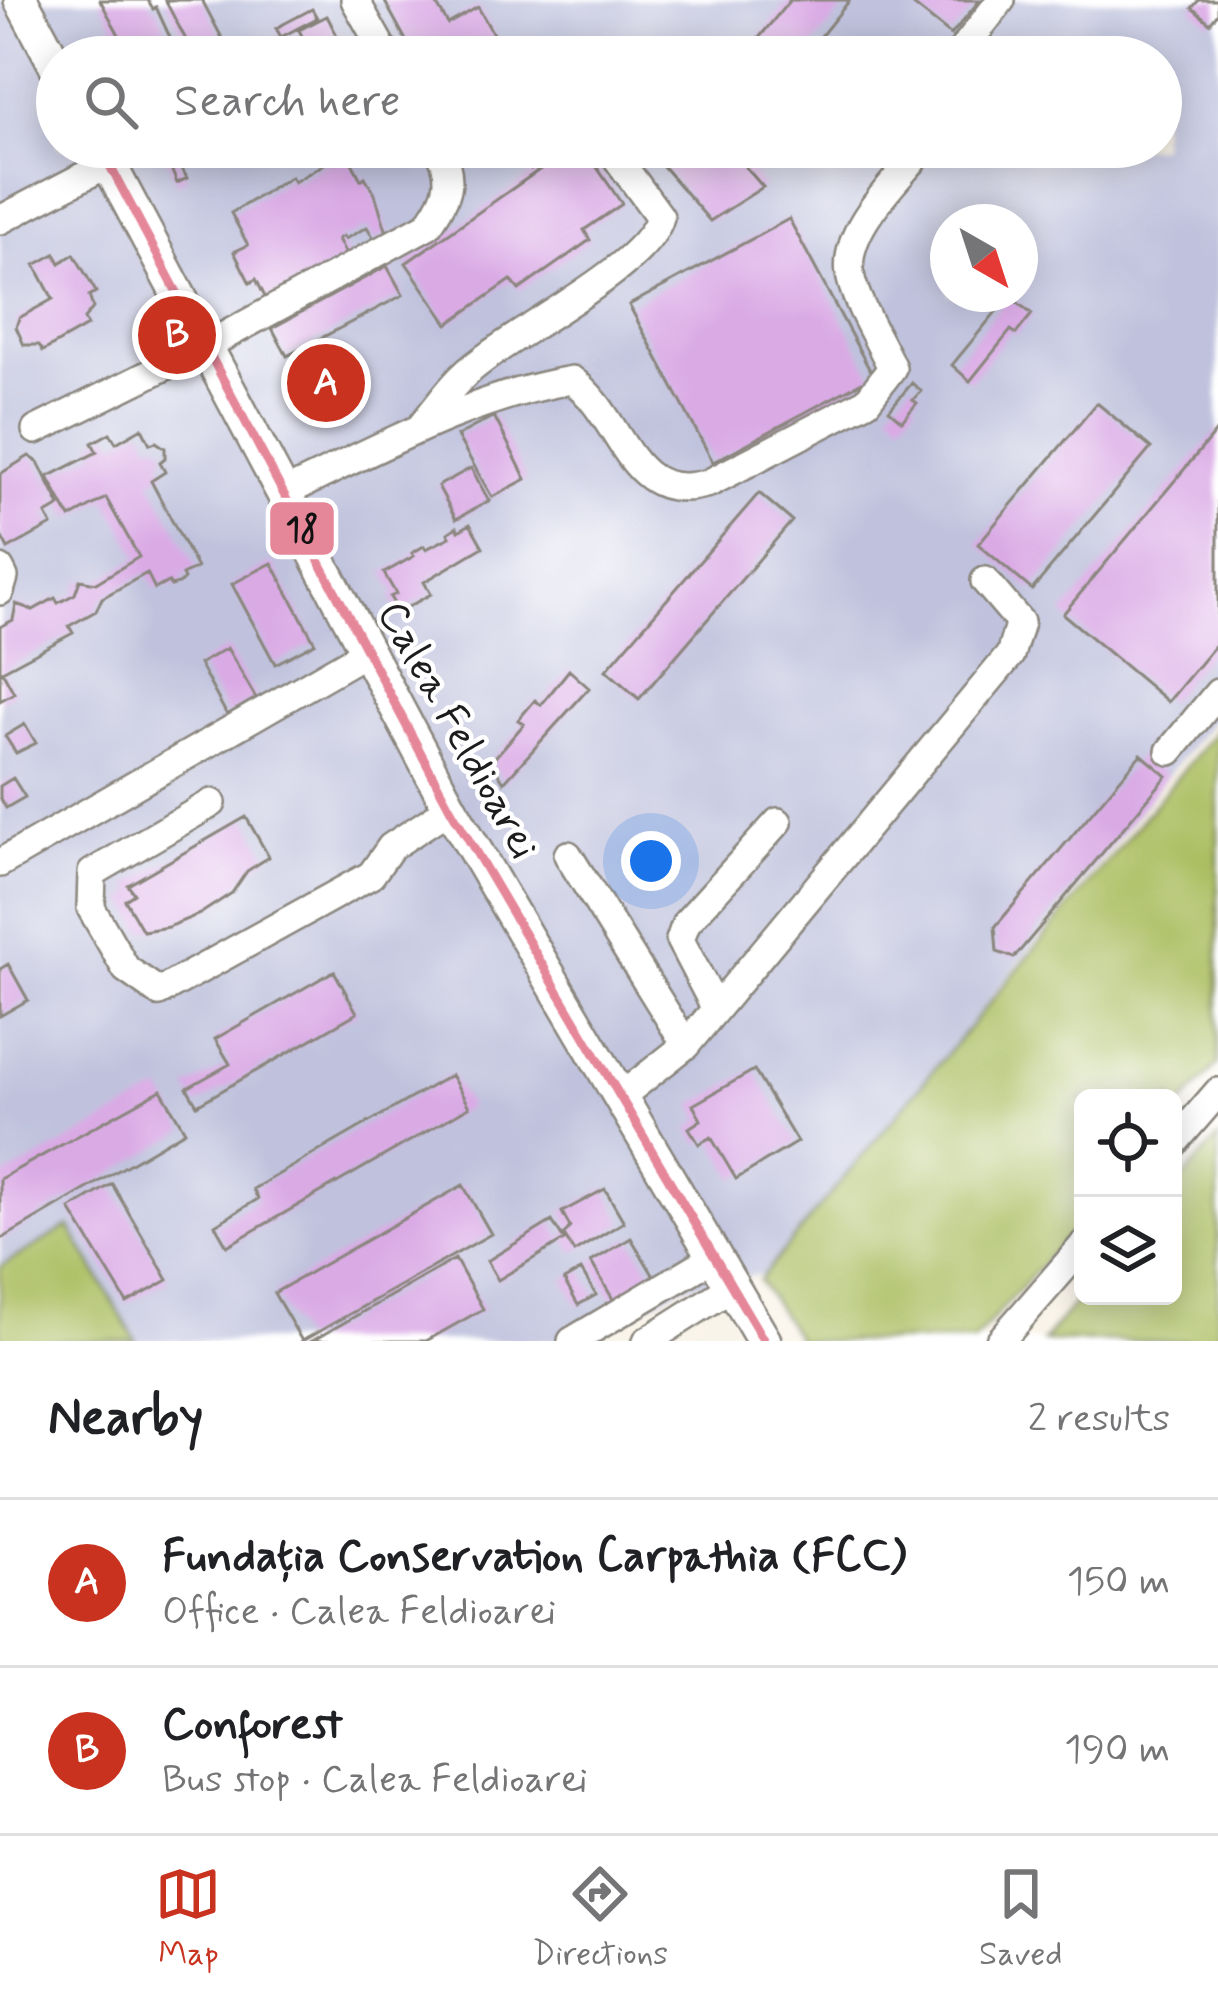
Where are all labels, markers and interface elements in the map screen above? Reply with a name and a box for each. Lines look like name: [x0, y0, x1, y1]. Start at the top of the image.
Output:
search box: [36, 36, 1182, 168]
icon: search: [78, 69, 144, 135]
text: Search here: [174, 73, 401, 132]
north arrow: [930, 204, 1038, 312]
pin: B: [138, 290, 216, 380]
pin: A: [287, 338, 365, 428]
line badge: 18: [268, 500, 336, 557]
text: 18: [286, 509, 318, 553]
street label: Calea Feldioarei: [363, 592, 551, 870]
your location: [621, 831, 681, 891]
map controls: [1074, 1089, 1182, 1305]
button: locate: [1074, 1089, 1182, 1197]
button: layers: [1074, 1197, 1182, 1305]
text: Nearby: [48, 1386, 203, 1452]
text: 2 results: [1028, 1394, 1170, 1445]
text: Fundația Conservation Carpathia (FCC): [162, 1528, 906, 1587]
text: A: [74, 1557, 100, 1608]
text: 150 m: [1067, 1557, 1170, 1608]
text: Office · Calea Feldioarei: [162, 1587, 556, 1638]
text: Conforest: [162, 1696, 343, 1755]
text: B: [75, 1725, 99, 1776]
text: 190 m: [1064, 1725, 1170, 1776]
text: Bus stop · Calea Feldioarei: [162, 1755, 588, 1806]
tab: Map: [155, 1861, 221, 1977]
tab: Directions: [532, 1861, 668, 1977]
tab: Saved: [979, 1861, 1063, 1977]

